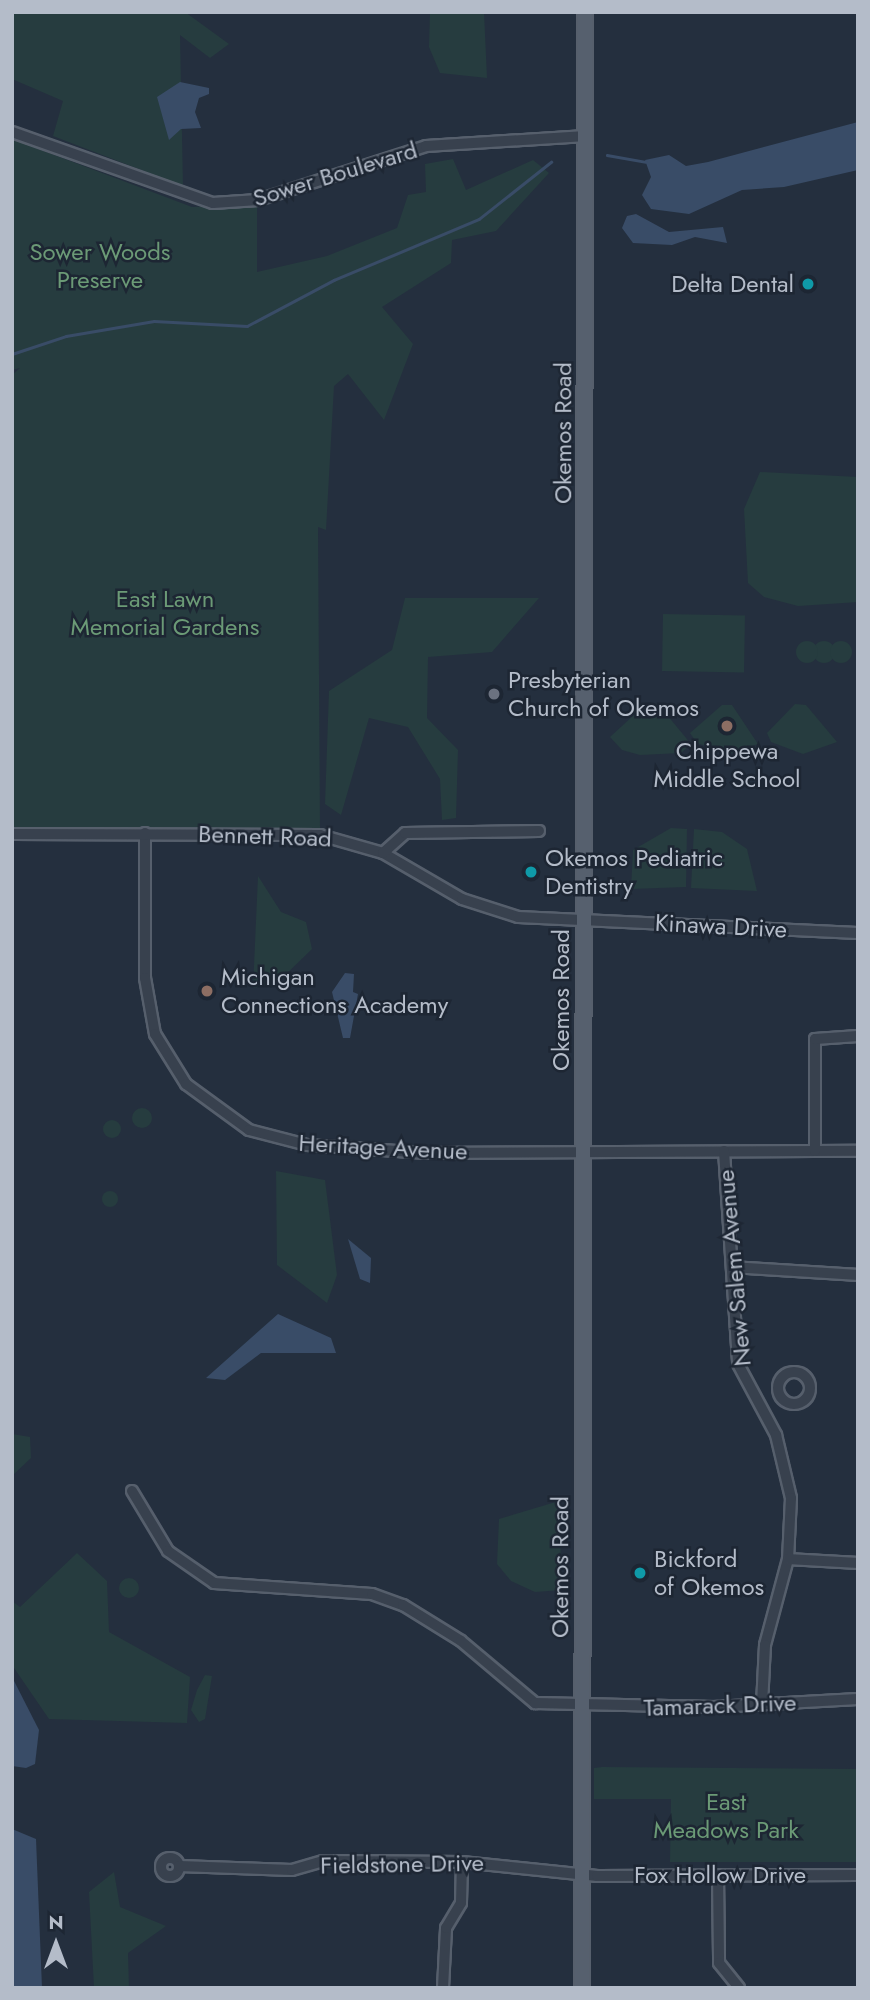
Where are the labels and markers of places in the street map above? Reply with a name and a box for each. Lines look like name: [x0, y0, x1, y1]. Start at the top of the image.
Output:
place label: Delta Dental: [671, 270, 794, 298]
marker: Delta Dental: [800, 276, 816, 292]
place label: Presbyterian Church of Okemos: [508, 666, 699, 722]
marker: Presbyterian Church of Okemos: [486, 686, 502, 702]
marker: Chippewa Middle School: [719, 718, 735, 734]
place label: Chippewa Middle School: [653, 737, 801, 793]
place label: Okemos Pediatric Dentistry: [545, 844, 723, 900]
marker: Okemos Pediatric Dentistry: [523, 864, 539, 880]
place label: Michigan Connections Academy: [221, 963, 448, 1019]
marker: Michigan Connections Academy: [199, 983, 215, 999]
place label: Bickford of Okemos: [654, 1545, 764, 1601]
marker: Bickford of Okemos: [632, 1565, 648, 1581]

